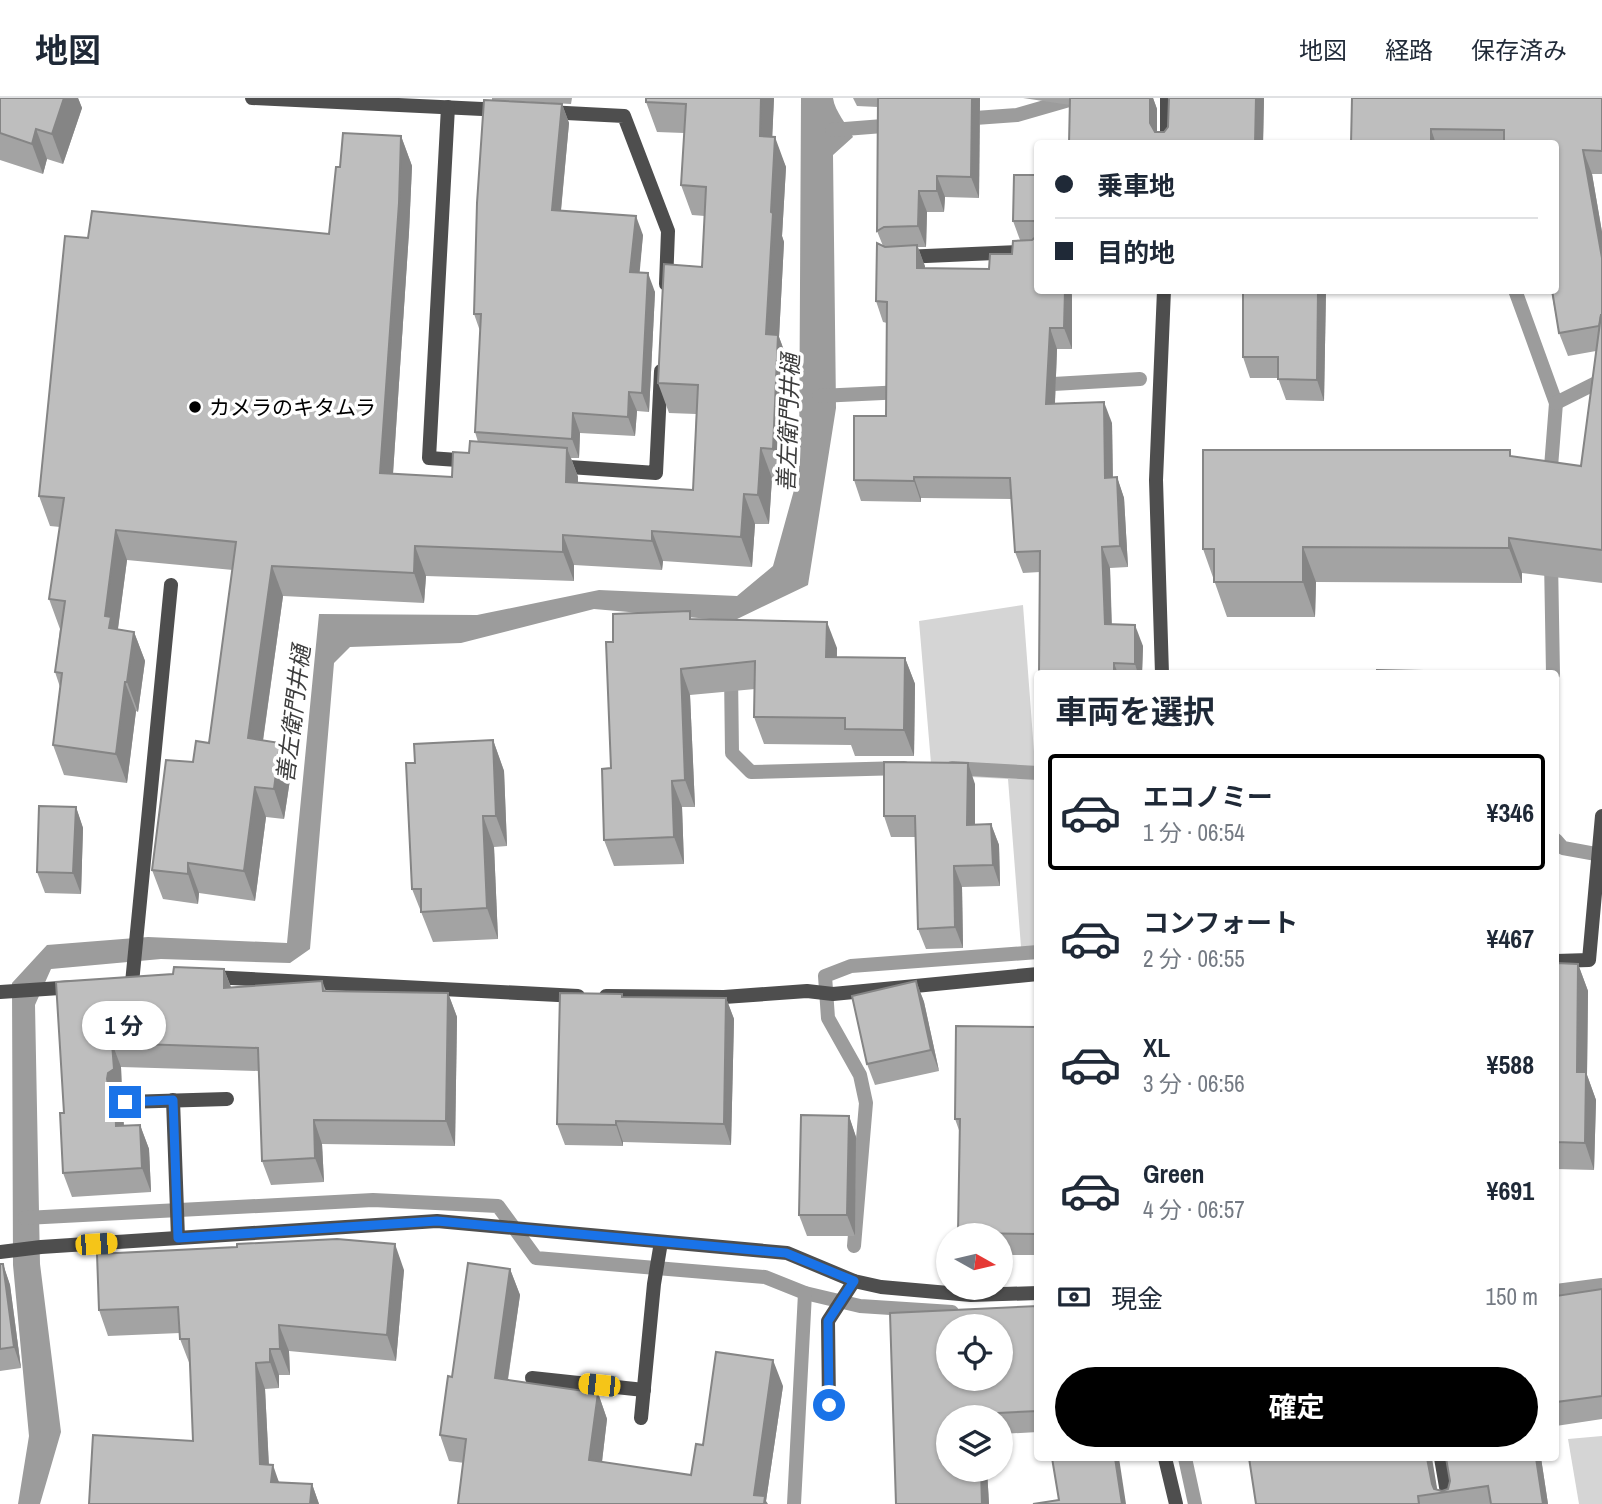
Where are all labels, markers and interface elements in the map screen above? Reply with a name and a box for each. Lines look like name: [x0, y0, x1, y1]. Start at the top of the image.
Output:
text: 地図: [35, 28, 101, 72]
text: 地図: [1299, 34, 1347, 66]
text: 経路: [1385, 34, 1433, 66]
text: 保存済み: [1471, 34, 1567, 66]
text: 乗車地: [1097, 168, 1175, 203]
text: 目的地: [1097, 235, 1175, 270]
water label: 善左衛門井樋: [770, 351, 806, 492]
place label: カメラのキタムラ: [209, 393, 376, 422]
marker: カメラのキタムラ: [187, 399, 203, 415]
water label: 善左衛門井樋: [269, 641, 317, 784]
text: 車両を選択: [1055, 690, 1215, 733]
text: エコノミー: [1143, 779, 1273, 814]
icon: car: [1059, 781, 1122, 844]
text: ¥346: [1487, 795, 1534, 830]
text: 1 分 · 06:54: [1143, 817, 1245, 848]
text: コンフォート: [1143, 905, 1298, 940]
icon: car: [1059, 907, 1122, 970]
text: ¥467: [1487, 921, 1534, 956]
text: 2 分 · 06:55: [1143, 943, 1245, 974]
callout: 1 分: [83, 1000, 167, 1049]
text: 1 分: [105, 1010, 143, 1041]
text: XL: [1143, 1030, 1170, 1065]
icon: car: [1059, 1033, 1122, 1096]
text: ¥588: [1487, 1047, 1534, 1082]
text: 3 分 · 06:56: [1143, 1068, 1245, 1099]
route end: [109, 1086, 141, 1118]
text: Green: [1143, 1156, 1205, 1191]
icon: car: [1059, 1159, 1122, 1222]
text: ¥691: [1487, 1173, 1534, 1208]
text: 4 分 · 06:57: [1143, 1194, 1245, 1225]
north arrow: [936, 1223, 1013, 1300]
map controls: [936, 1223, 1013, 1482]
car: [75, 1232, 118, 1256]
icon: cash: [1055, 1278, 1093, 1316]
text: 現金: [1111, 1281, 1163, 1316]
text: 150 m: [1486, 1281, 1538, 1312]
button: locate: [936, 1314, 1013, 1391]
button: 確定: [1055, 1367, 1538, 1447]
car: [578, 1372, 621, 1398]
route start: [813, 1389, 845, 1421]
button: layers: [936, 1405, 1013, 1482]

